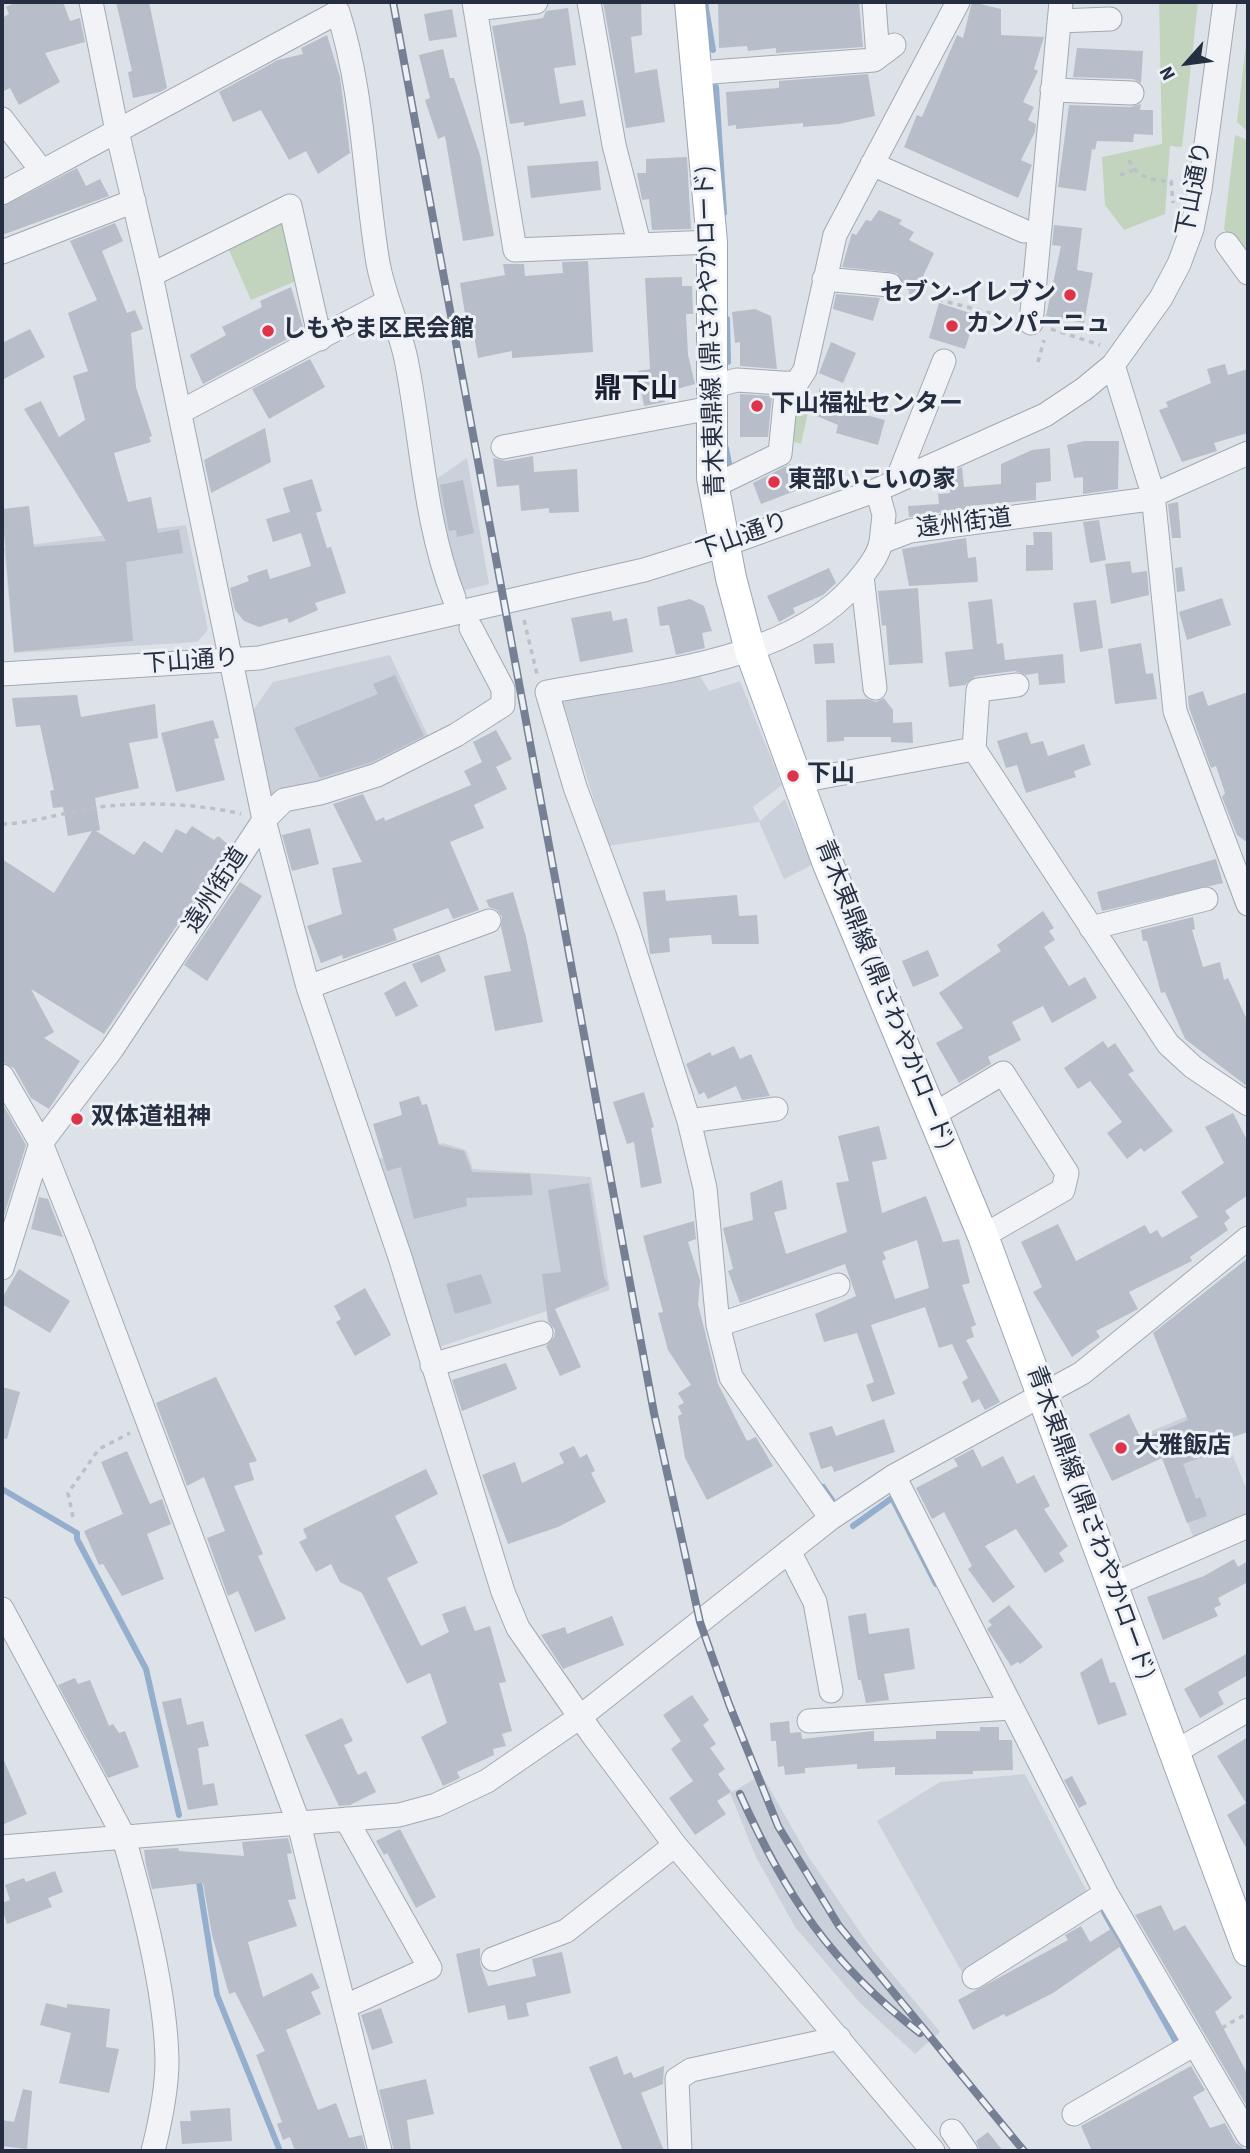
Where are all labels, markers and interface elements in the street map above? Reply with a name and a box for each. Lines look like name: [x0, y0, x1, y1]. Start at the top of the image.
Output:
north arrow: [1152, 28, 1222, 98]
text: N: [1153, 61, 1183, 85]
street label: 下山通り: [1173, 139, 1219, 239]
street label: 青木東鼎線 (鼎さわやかロード): [692, 165, 732, 497]
place label: セブン-イレブン: [880, 281, 1056, 309]
marker: セブン-イレブン: [1062, 287, 1078, 303]
place label: カンパーニュ: [966, 312, 1110, 340]
place label: しもやま区民会館: [282, 317, 474, 345]
marker: カンパーニュ: [944, 318, 960, 334]
marker: しもやま区民会館: [260, 323, 276, 339]
district label: 鼎下山: [594, 374, 678, 408]
place label: 下山福祉センター: [771, 392, 963, 420]
marker: 下山福祉センター: [749, 398, 765, 414]
place label: 東部いこいの家: [788, 468, 956, 496]
marker: 東部いこいの家: [766, 474, 782, 490]
street label: 遠州街道: [915, 505, 1013, 545]
street label: 下山通り: [693, 508, 793, 568]
street label: 下山通り: [142, 645, 240, 681]
place label: 下山: [807, 762, 855, 790]
marker: 下山: [785, 768, 801, 784]
street label: 青木東鼎線 (鼎さわやかロード): [808, 836, 958, 1154]
street label: 遠州街道: [179, 843, 255, 939]
place label: 双体道祖神: [91, 1105, 211, 1133]
marker: 双体道祖神: [69, 1111, 85, 1127]
street label: 青木東鼎線 (鼎さわやかロード): [1019, 1362, 1159, 1684]
place label: 大雅飯店: [1135, 1434, 1231, 1462]
marker: 大雅飯店: [1113, 1440, 1129, 1456]

